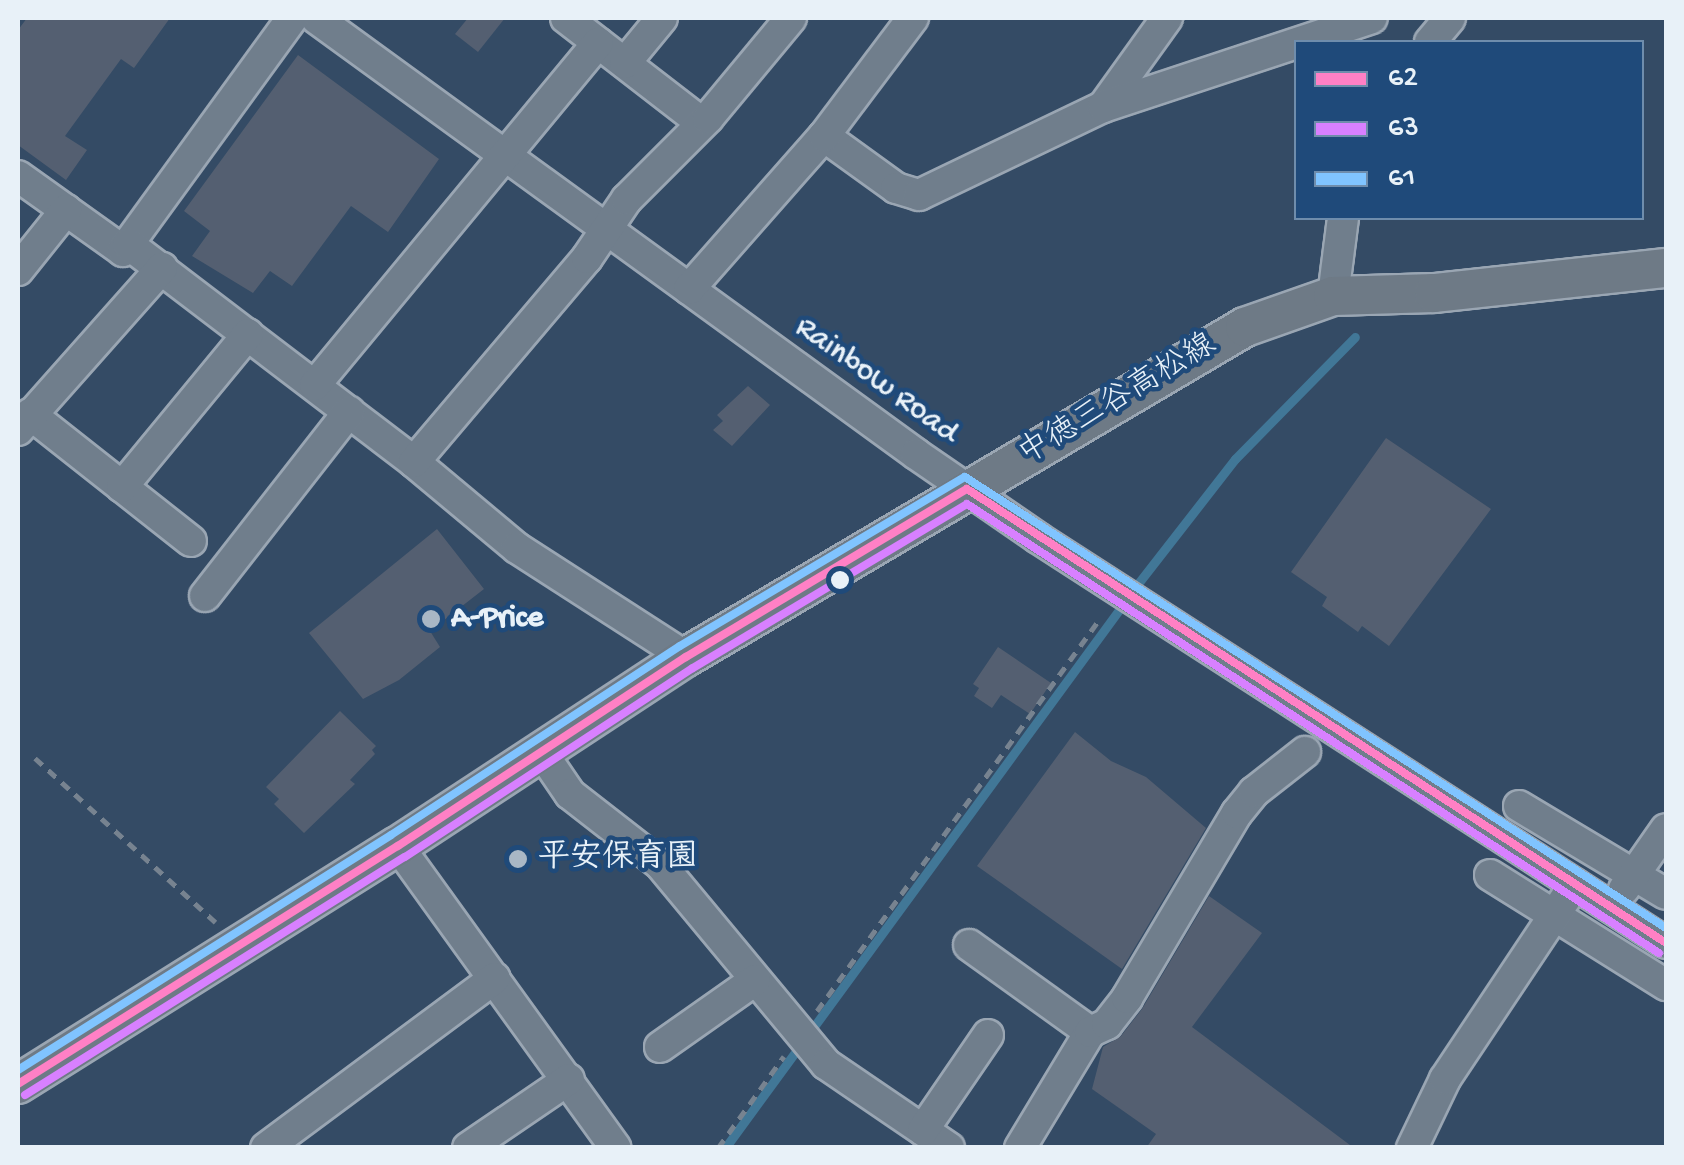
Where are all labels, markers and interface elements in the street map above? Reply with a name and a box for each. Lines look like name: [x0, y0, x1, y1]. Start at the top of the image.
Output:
legend: [1294, 40, 1644, 220]
text: 62: [1388, 62, 1418, 97]
text: 63: [1388, 112, 1419, 147]
text: 61: [1388, 162, 1415, 197]
street label: Rainbow Road: [787, 309, 965, 453]
street label: 中徳三谷高松線: [1012, 327, 1224, 475]
unlabelled marker: [830, 570, 850, 590]
place label: A-Price: [451, 600, 543, 638]
marker: A-Price: [420, 608, 442, 630]
place label: 平安保育園: [538, 840, 698, 878]
marker: 平安保育園: [507, 848, 529, 870]

